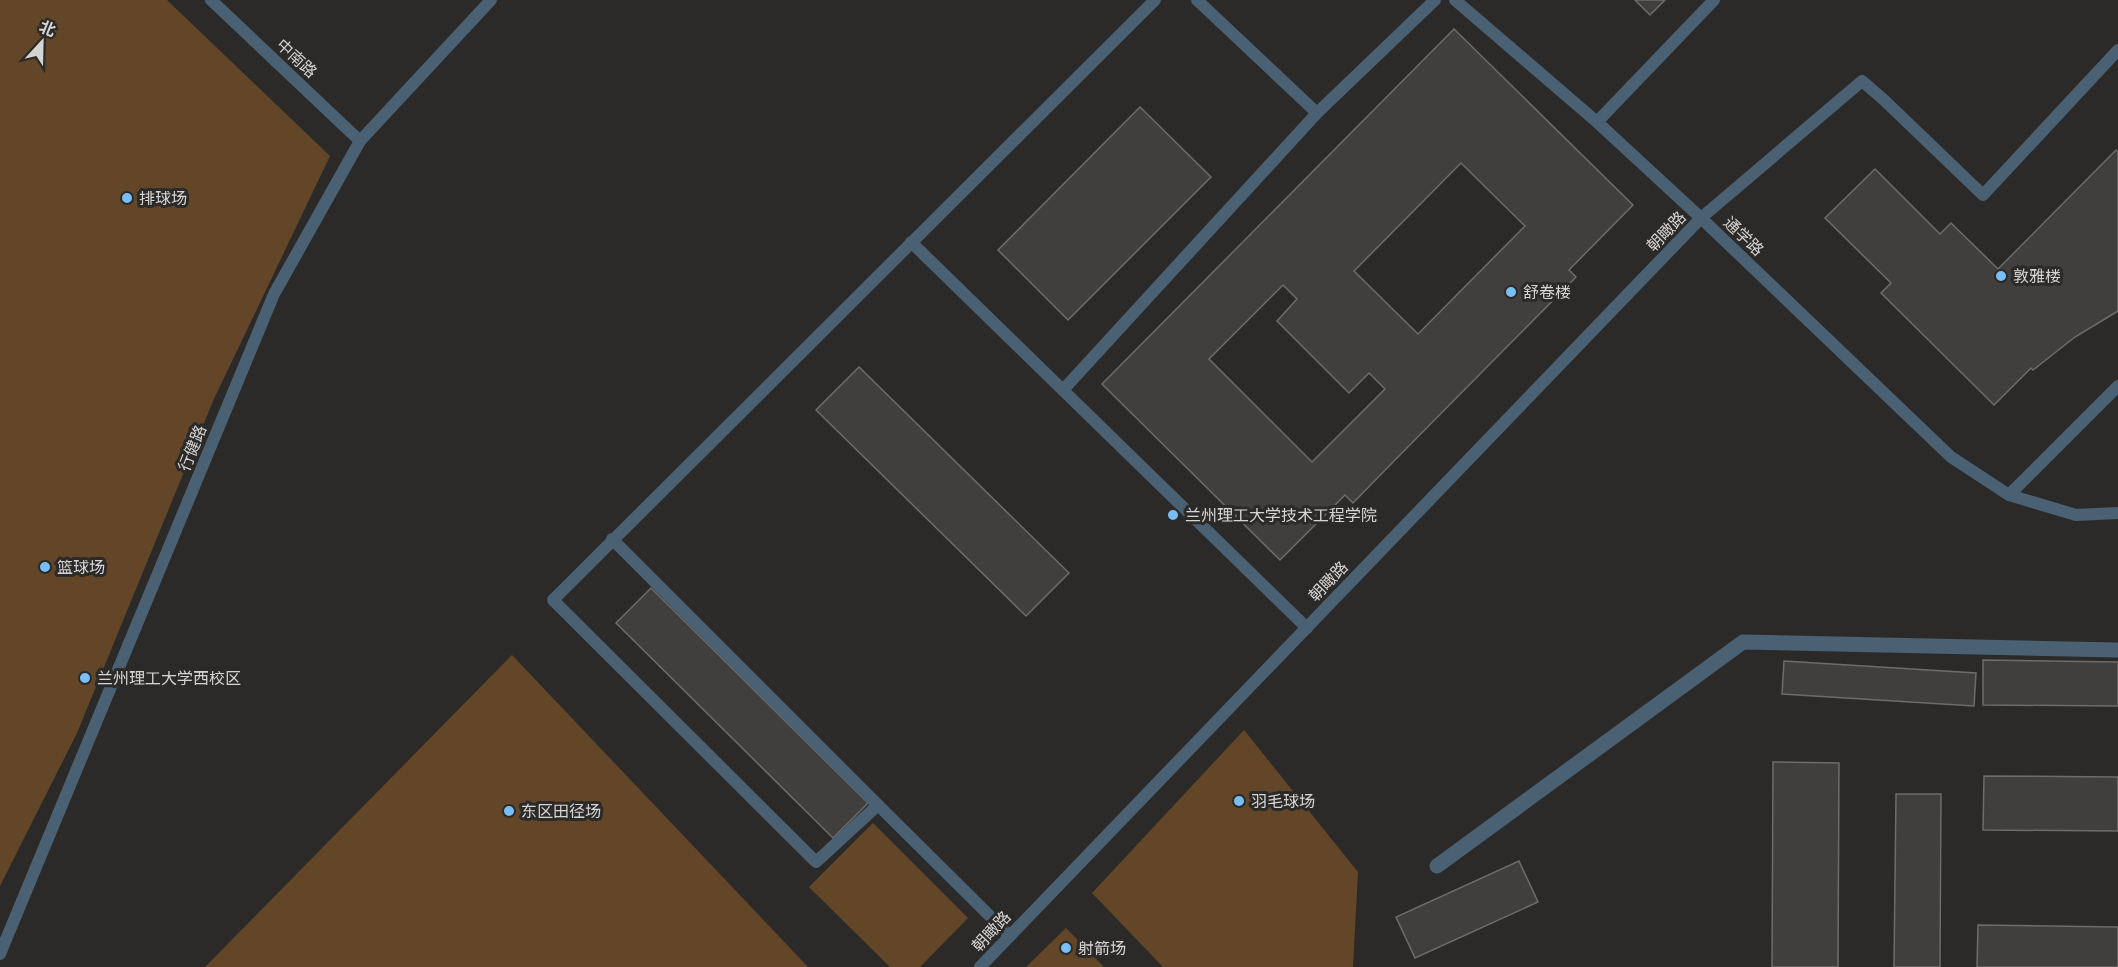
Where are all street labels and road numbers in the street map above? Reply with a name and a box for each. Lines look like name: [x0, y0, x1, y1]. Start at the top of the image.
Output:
street label: 中南路: [273, 35, 321, 82]
street label: 朝瞰路: [1643, 207, 1690, 255]
street label: 通学路: [1720, 213, 1768, 260]
street label: 行健路: [175, 422, 210, 474]
street label: 朝瞰路: [1305, 557, 1352, 605]
street label: 朝瞰路: [968, 907, 1015, 955]

